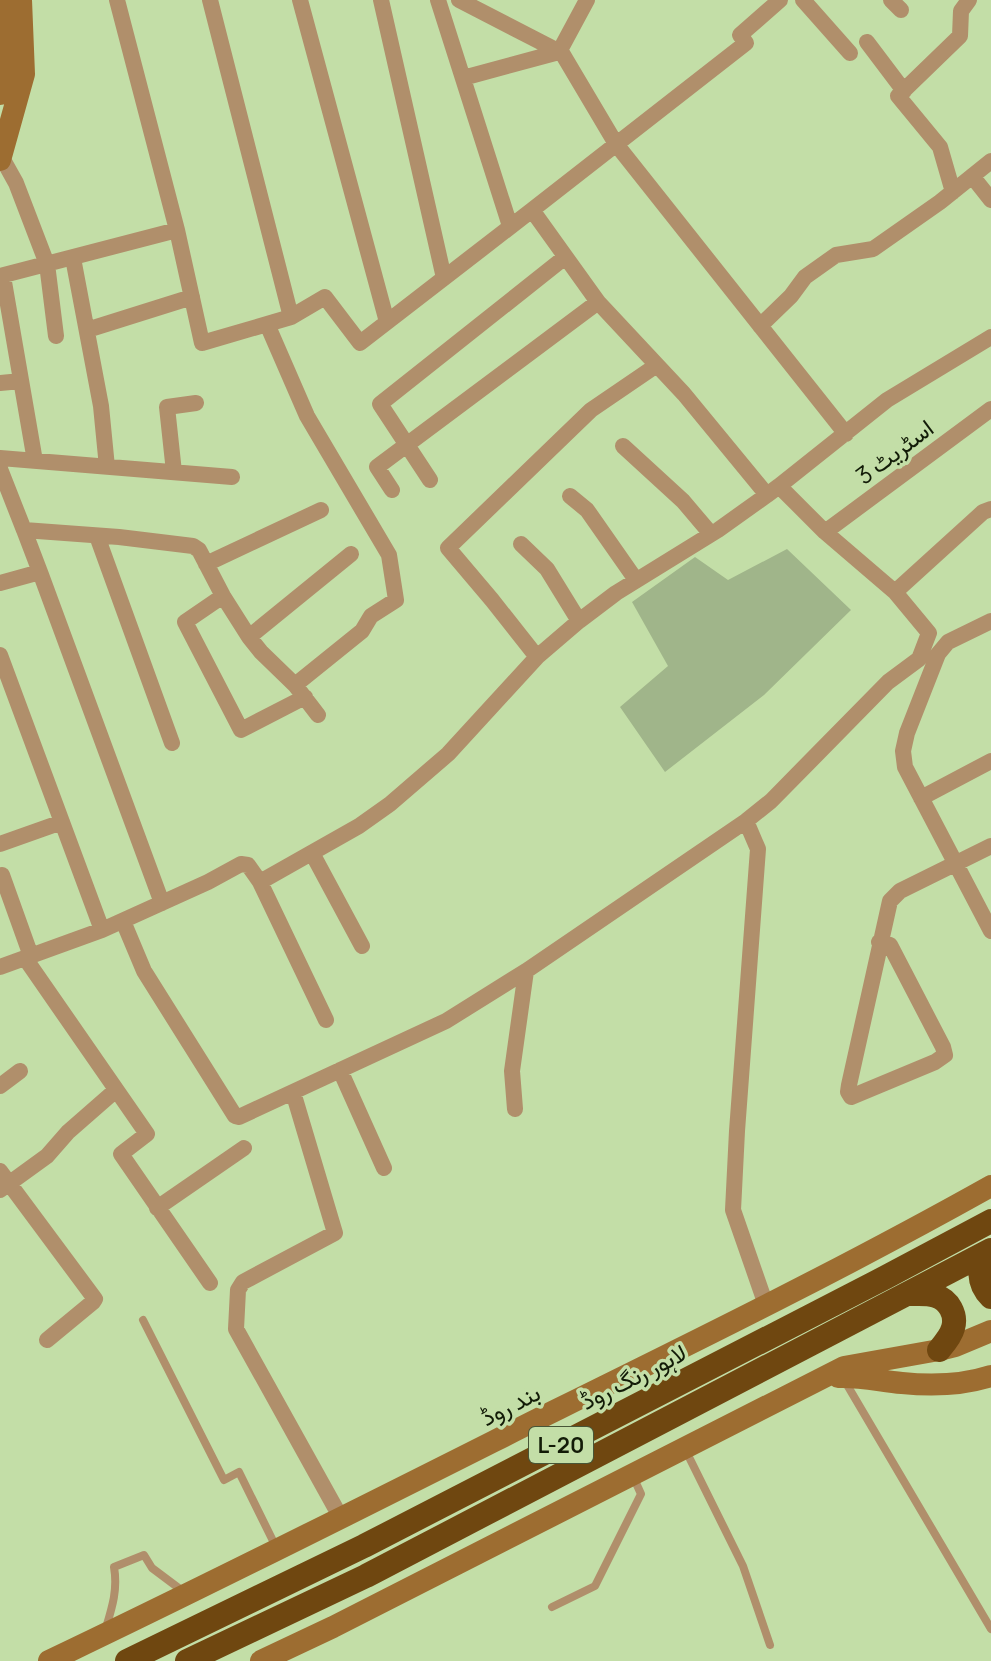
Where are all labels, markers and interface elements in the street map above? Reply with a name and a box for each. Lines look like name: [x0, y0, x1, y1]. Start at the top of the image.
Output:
street label: اسٹریٹ 3: [848, 411, 940, 491]
street label: لاہور رنگ روڈ: [574, 1335, 692, 1418]
street label: بند روڈ: [475, 1375, 545, 1433]
road number: L-20: [529, 1427, 593, 1463]

